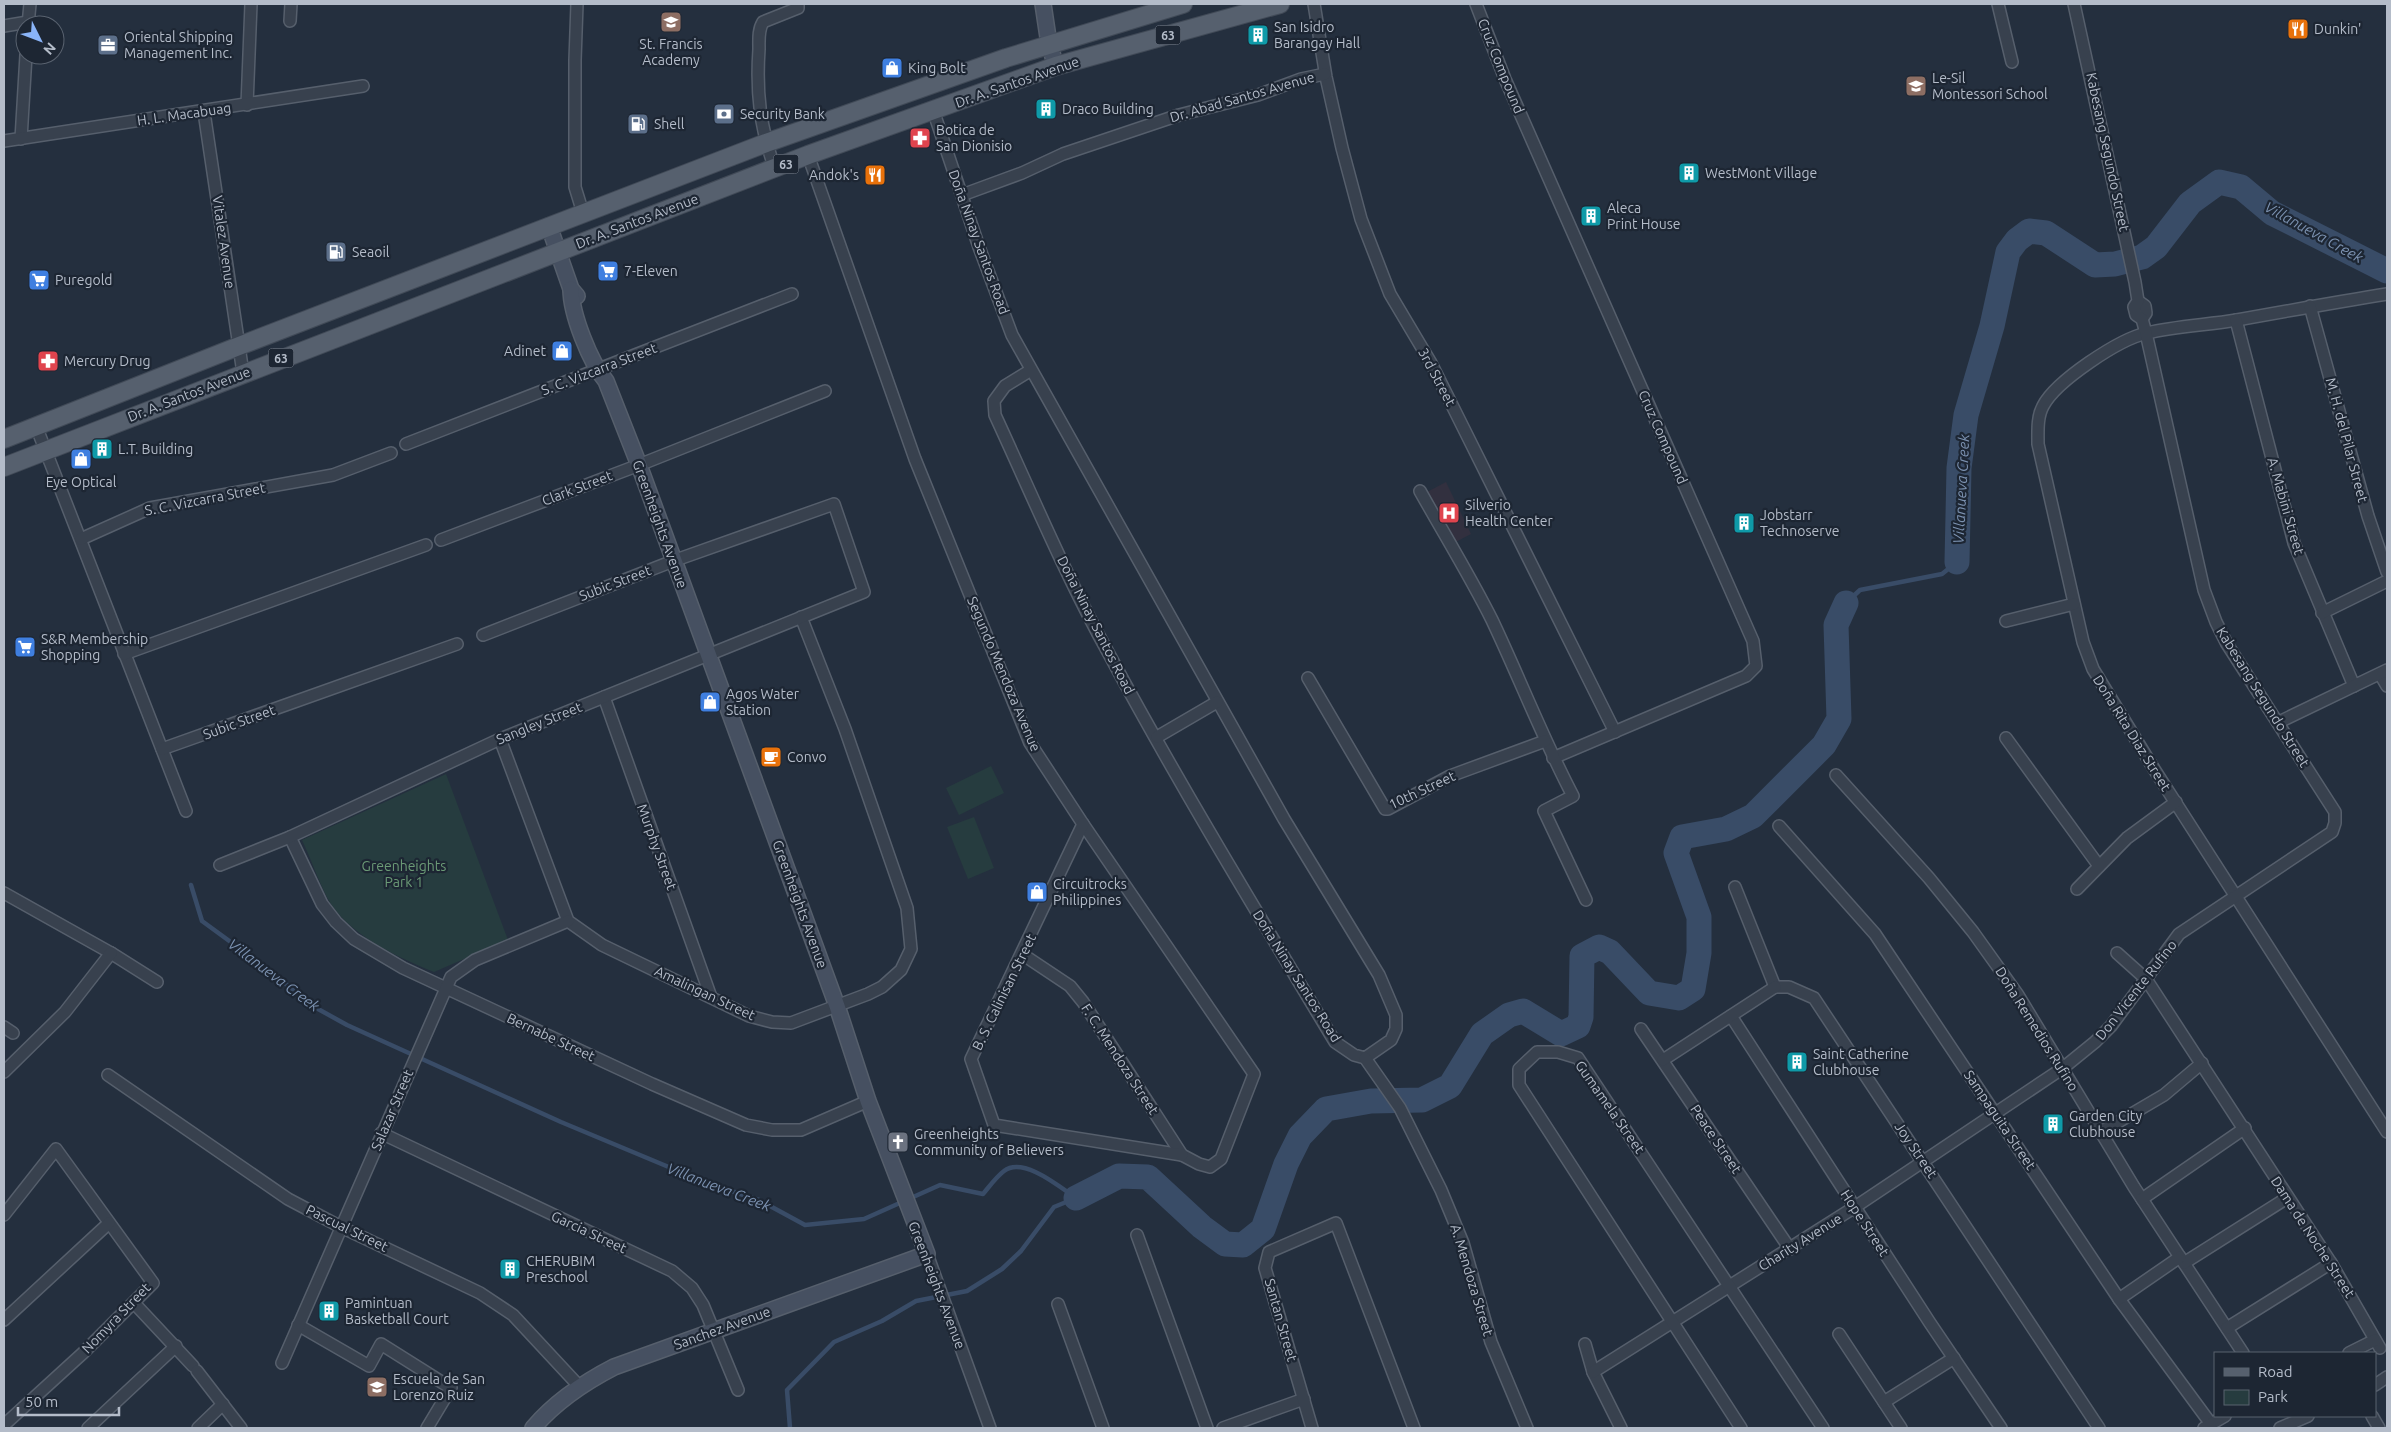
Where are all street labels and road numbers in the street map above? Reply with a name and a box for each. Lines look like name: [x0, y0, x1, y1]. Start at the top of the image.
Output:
street label: Cruz Compound: [1475, 16, 1527, 116]
road number: 63: [1156, 26, 1180, 44]
street label: Dr. A. Santos Avenue: [953, 53, 1081, 111]
street label: Dr. Abad Santos Avenue: [1168, 69, 1316, 125]
street label: Kabesang Segundo Street: [2083, 71, 2133, 233]
street label: H. L. Macabuag: [136, 99, 232, 129]
road number: 63: [774, 154, 798, 173]
street label: Doña Ninay Santos Road: [945, 167, 1013, 317]
street label: Dr. A. Santos Avenue: [573, 190, 701, 252]
street label: Vitalez Avenue: [210, 195, 238, 289]
street label: S. C. Vizcarra Street: [539, 339, 660, 398]
street label: 3rd Street: [1415, 345, 1459, 409]
road number: 63: [268, 348, 294, 368]
street label: Dr. A. Santos Avenue: [125, 363, 253, 425]
street label: M. H. del Pilar Street: [2323, 376, 2371, 504]
street label: Cruz Compound: [1635, 388, 1691, 486]
street label: A. Mabini Street: [2264, 455, 2308, 557]
street label: Greenheights Avenue: [629, 458, 691, 590]
street label: Clark Street: [540, 467, 615, 509]
street label: S. C. Vizcarra Street: [143, 479, 267, 519]
street label: Doña Ninay Santos Road: [1054, 553, 1138, 697]
street label: Subic Street: [577, 562, 654, 604]
street label: Segundo Mendoza Avenue: [964, 594, 1044, 754]
street label: Kabesang Segundo Street: [2213, 624, 2313, 770]
street label: Doña Rita Diaz Street: [2090, 672, 2174, 794]
street label: Sangley Street: [494, 698, 585, 747]
street label: Subic Street: [201, 701, 278, 742]
street label: 10th Street: [1386, 767, 1458, 812]
street label: Murphy Street: [634, 802, 680, 893]
street label: Greenheights Avenue: [769, 838, 831, 970]
street label: Doña Ninay Santos Road: [1250, 907, 1344, 1045]
street label: B. S. Calinisan Street: [969, 931, 1039, 1053]
street label: Don Vicente Rufino: [2092, 937, 2180, 1043]
street label: Amalingan Street: [652, 963, 758, 1023]
street label: Doña Remedios Rufino: [1992, 964, 2082, 1094]
street label: F. C. Mendoza Street: [1078, 1001, 1162, 1118]
street label: Bernabe Street: [504, 1010, 598, 1065]
street label: Gumamela Street: [1572, 1058, 1648, 1157]
street label: Salazar Street: [368, 1067, 416, 1153]
street label: Sampaguita Street: [1961, 1067, 2039, 1173]
street label: Peace Street: [1687, 1102, 1745, 1177]
street label: Joy Street: [1891, 1119, 1941, 1181]
street label: Dama de Noche Street: [2268, 1173, 2358, 1301]
street label: Hope Street: [1838, 1187, 1893, 1260]
street label: Pascual Street: [303, 1201, 391, 1255]
street label: Garcia Street: [549, 1208, 630, 1257]
street label: Charity Avenue: [1755, 1210, 1845, 1274]
street label: Greenheights Avenue: [905, 1219, 969, 1351]
street label: A. Mendoza Street: [1447, 1222, 1497, 1338]
street label: Santan Street: [1262, 1277, 1301, 1364]
street label: Nomyra Street: [78, 1279, 154, 1357]
street label: Sanchez Avenue: [672, 1303, 772, 1353]

